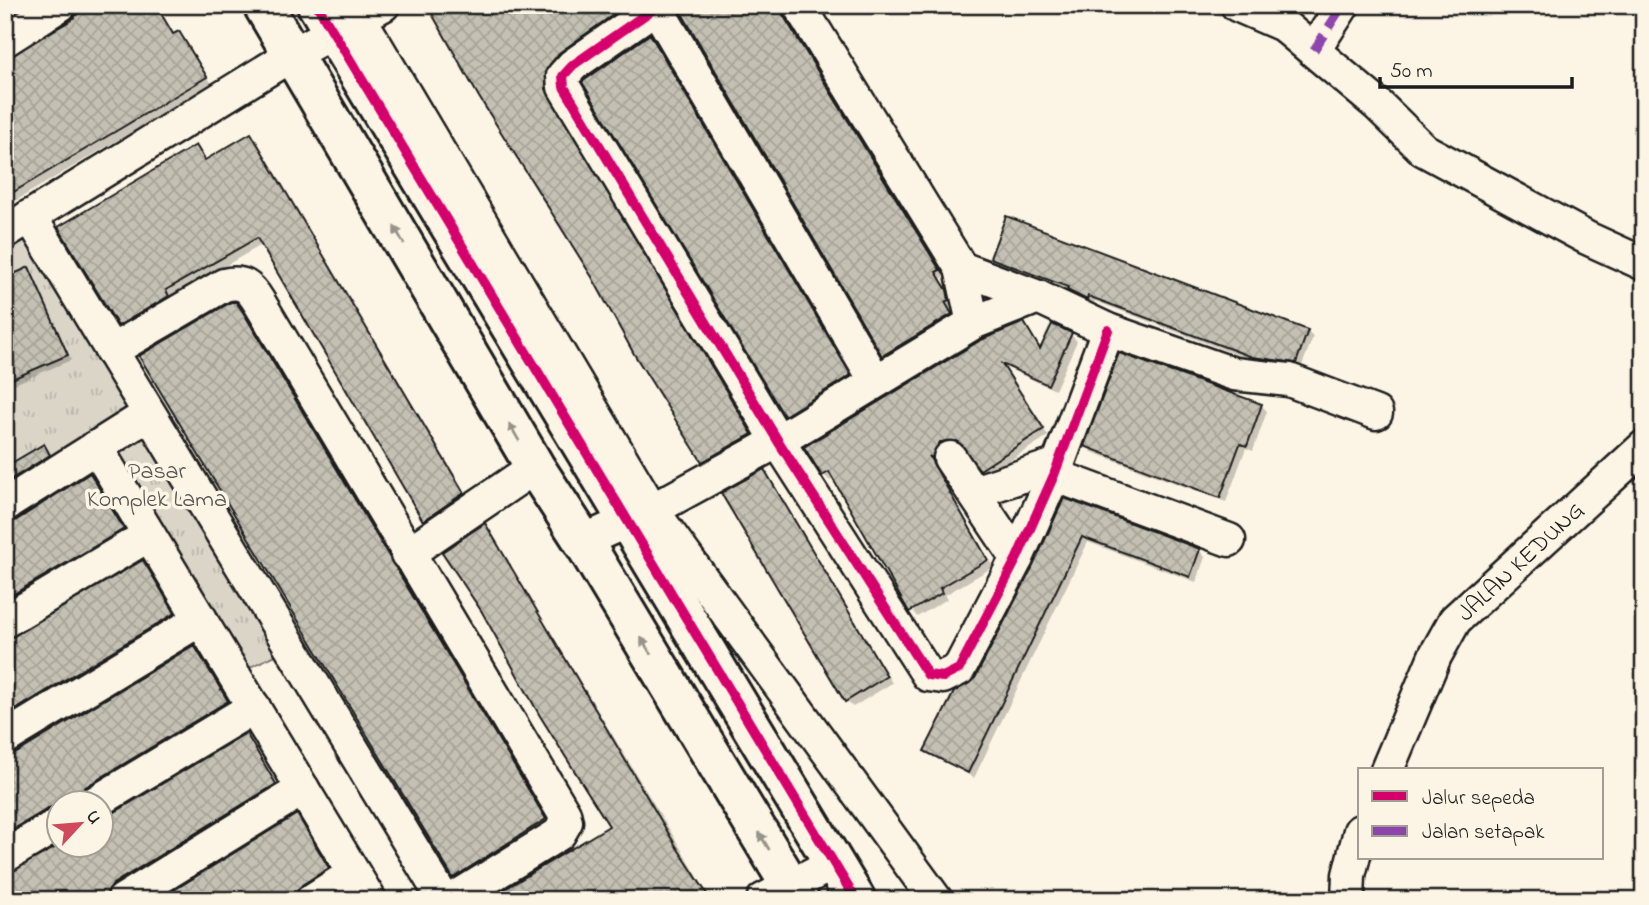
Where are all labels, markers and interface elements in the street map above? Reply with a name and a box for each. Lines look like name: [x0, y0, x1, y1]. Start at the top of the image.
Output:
scale bar: [1380, 46, 1572, 90]
text: 50 m: [1390, 57, 1433, 87]
one-way arrow: [393, 226, 406, 245]
one-way arrow: [508, 422, 520, 441]
park label: Pasar Komplek Lama: [87, 455, 227, 518]
street label: JALAN KEDUNG: [1450, 495, 1593, 631]
one-way arrow: [640, 637, 653, 656]
legend: [1358, 768, 1604, 860]
text: Jalur sepeda: [1422, 784, 1535, 814]
north arrow: [46, 790, 116, 860]
text: U: [78, 806, 108, 829]
text: Jalan setapak: [1422, 818, 1545, 848]
one-way arrow: [757, 832, 770, 851]

